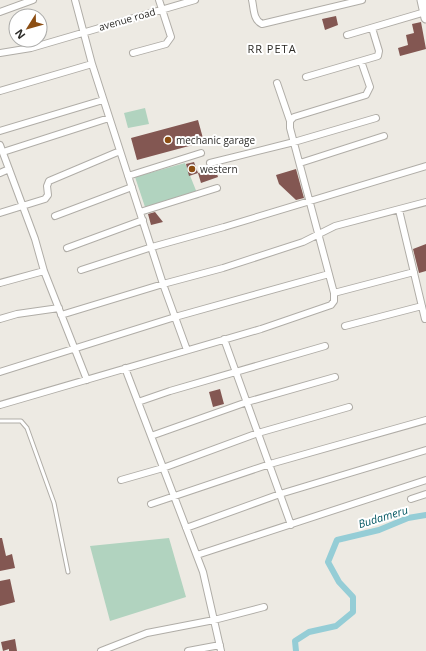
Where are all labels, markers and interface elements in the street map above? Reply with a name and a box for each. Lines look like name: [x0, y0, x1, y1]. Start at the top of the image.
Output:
street label: avenue road: [97, 4, 157, 34]
north arrow: [8, 8, 48, 48]
text: N: [11, 26, 28, 42]
district label: RR PETA: [247, 41, 297, 56]
place label: mechanic garage: [176, 133, 255, 147]
marker: mechanic garage: [163, 135, 173, 145]
place label: western: [200, 162, 238, 176]
marker: western: [187, 164, 197, 174]
water label: Budameru: [356, 502, 410, 531]

